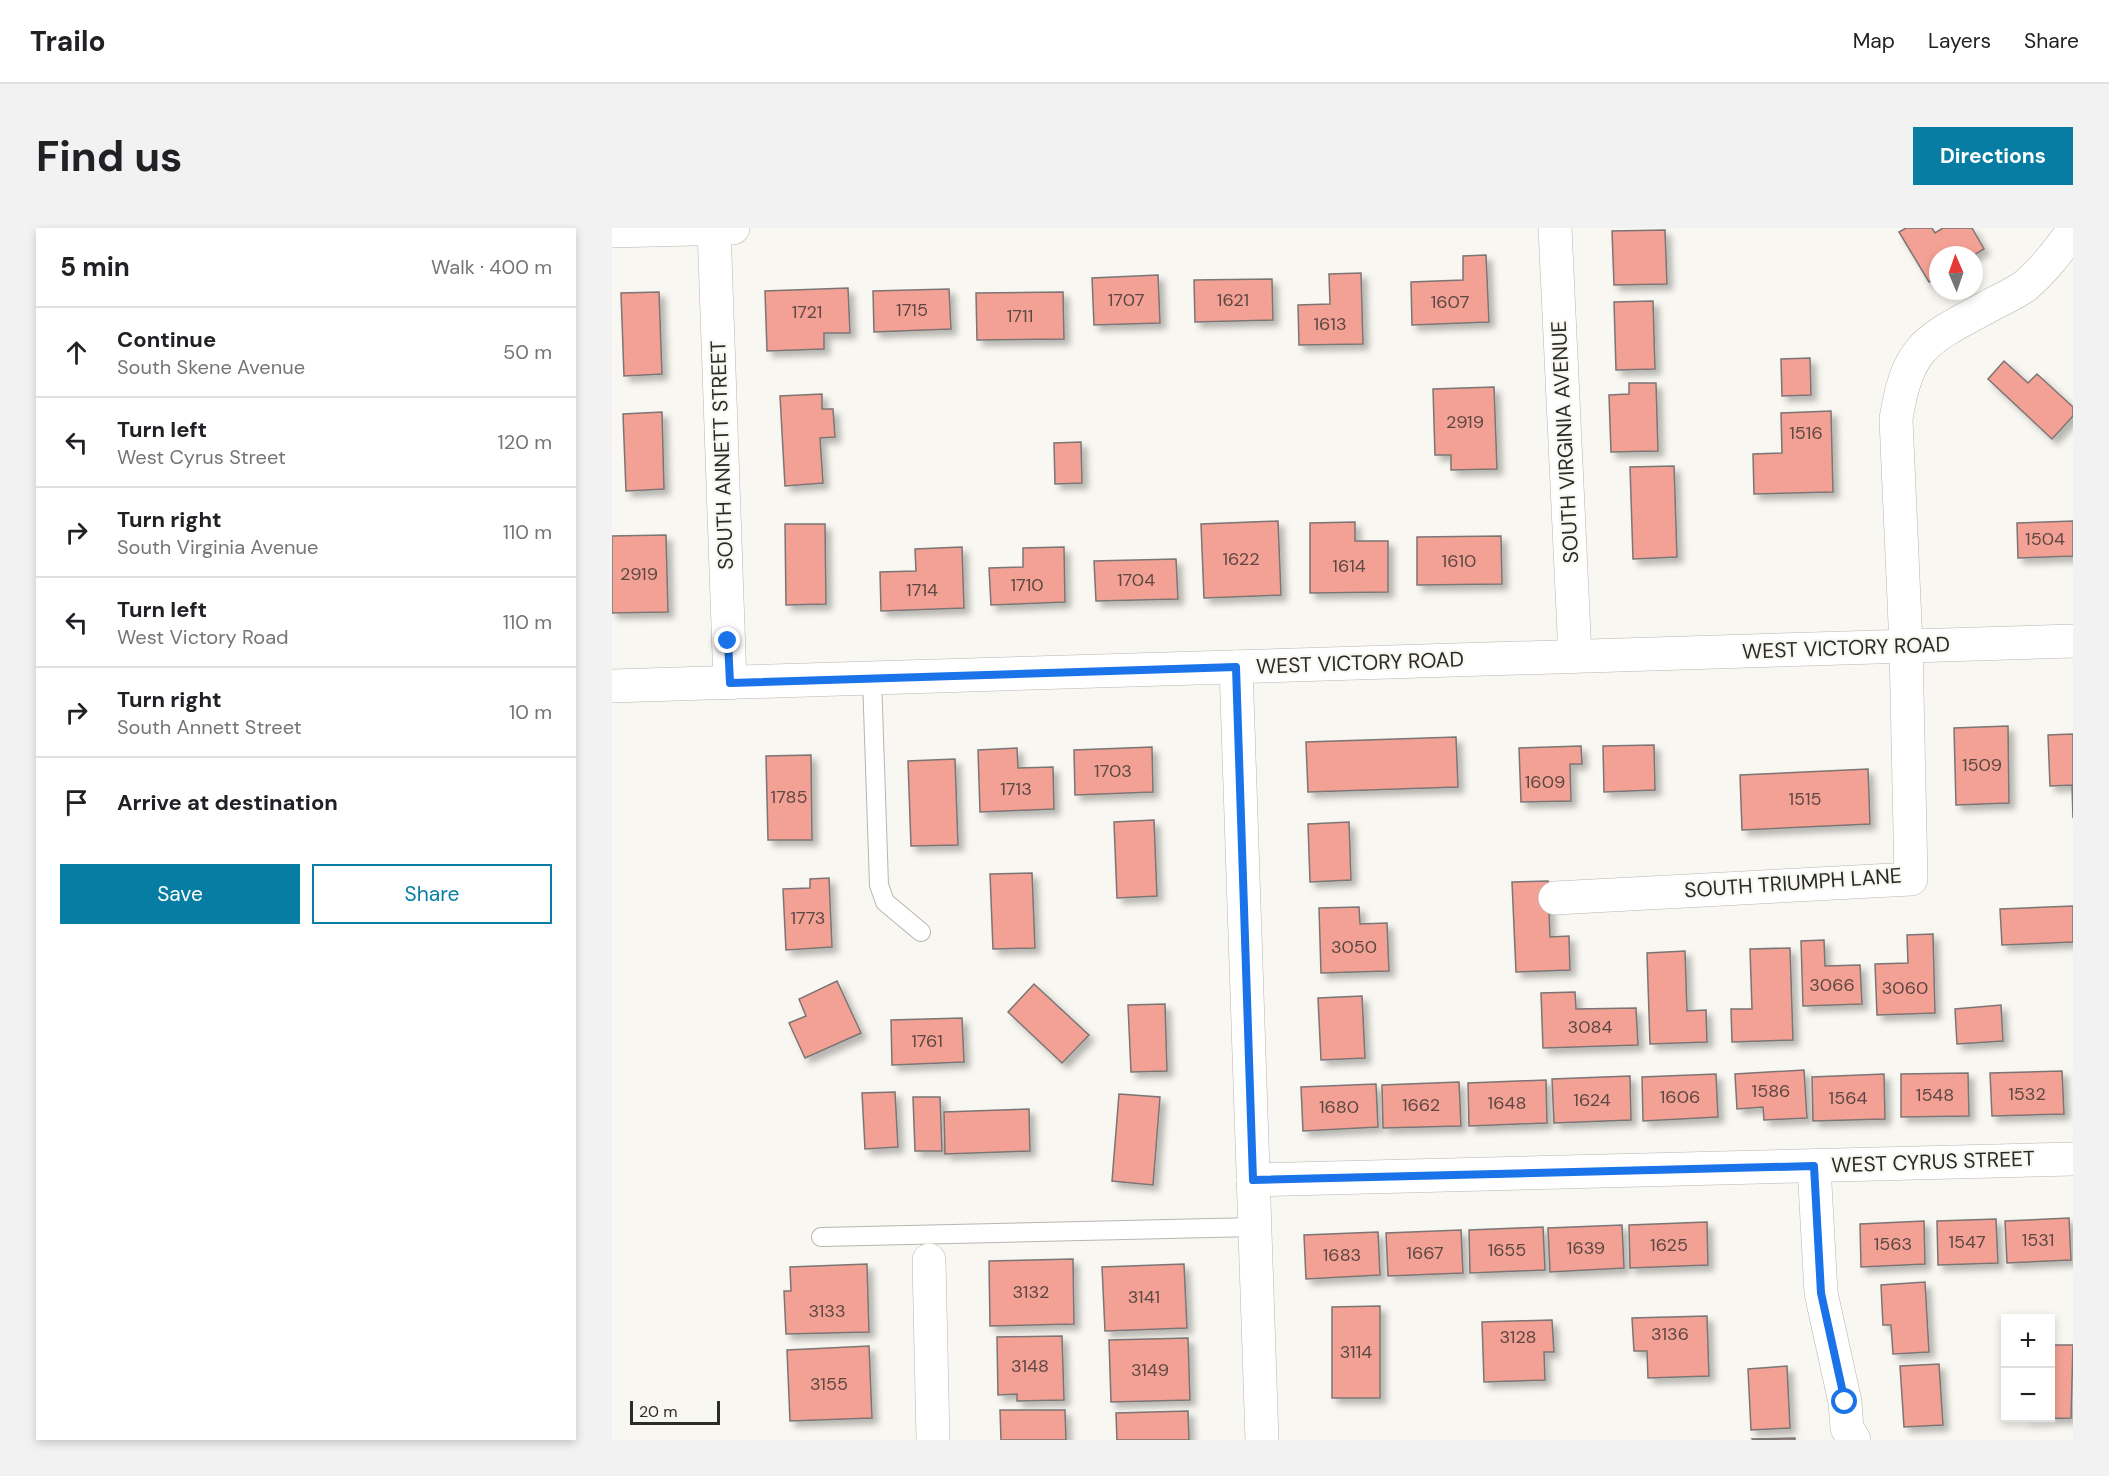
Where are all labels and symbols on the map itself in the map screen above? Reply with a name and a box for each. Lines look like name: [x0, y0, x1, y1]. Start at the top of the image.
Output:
north arrow: [1929, 246, 1983, 300]
house number: 1707: [1108, 288, 1144, 312]
house number: 1621: [1217, 288, 1249, 312]
house number: 1607: [1431, 290, 1469, 314]
house number: 1715: [896, 298, 928, 322]
house number: 1721: [792, 300, 822, 324]
house number: 1711: [1007, 304, 1033, 328]
house number: 1613: [1313, 312, 1347, 336]
street label: SOUTH VIRGINIA AVENUE: [1545, 320, 1585, 564]
street label: SOUTH ANNETT STREET: [704, 340, 740, 570]
house number: 2919: [1446, 410, 1484, 434]
house number: 1516: [1789, 421, 1823, 445]
house number: 1504: [2025, 527, 2065, 551]
house number: 1622: [1222, 547, 1260, 571]
house number: 1610: [1442, 549, 1476, 573]
house number: 1614: [1332, 554, 1366, 578]
house number: 2919: [620, 562, 658, 586]
house number: 1704: [1117, 568, 1155, 592]
house number: 1710: [1010, 573, 1044, 597]
house number: 1714: [906, 578, 938, 602]
route end: [714, 627, 740, 653]
street label: WEST VICTORY ROAD: [1742, 630, 1950, 666]
street label: WEST VICTORY ROAD: [1256, 645, 1464, 681]
house number: 1509: [1962, 753, 2002, 777]
house number: 1703: [1094, 759, 1132, 783]
house number: 1609: [1525, 770, 1565, 794]
house number: 1713: [1000, 777, 1032, 801]
house number: 1785: [771, 785, 807, 809]
house number: 1515: [1788, 787, 1822, 811]
street label: SOUTH TRIUMPH LANE: [1683, 861, 1903, 905]
house number: 1773: [790, 906, 826, 930]
house number: 3050: [1331, 935, 1377, 959]
house number: 3066: [1809, 973, 1855, 997]
house number: 3060: [1882, 976, 1928, 1000]
house number: 3084: [1568, 1015, 1612, 1039]
house number: 1761: [911, 1029, 943, 1053]
house number: 1586: [1752, 1079, 1790, 1103]
house number: 1532: [2008, 1082, 2046, 1106]
house number: 1548: [1916, 1083, 1954, 1107]
house number: 1606: [1660, 1085, 1700, 1109]
house number: 1564: [1829, 1086, 1867, 1110]
house number: 1624: [1573, 1088, 1611, 1112]
house number: 1648: [1488, 1091, 1526, 1115]
house number: 1662: [1402, 1093, 1440, 1117]
house number: 1680: [1319, 1095, 1359, 1119]
street label: WEST CYRUS STREET: [1831, 1144, 2035, 1180]
house number: 1531: [2022, 1228, 2054, 1252]
house number: 1547: [1948, 1230, 1986, 1254]
house number: 1563: [1874, 1232, 1912, 1256]
house number: 1625: [1650, 1233, 1688, 1257]
house number: 1639: [1567, 1236, 1605, 1260]
house number: 1655: [1488, 1238, 1526, 1262]
house number: 1667: [1406, 1241, 1444, 1265]
house number: 1683: [1323, 1243, 1361, 1267]
house number: 3132: [1013, 1280, 1049, 1304]
house number: 3141: [1128, 1285, 1160, 1309]
house number: 3133: [808, 1299, 846, 1323]
house number: 3136: [1651, 1322, 1689, 1346]
house number: 3128: [1500, 1325, 1536, 1349]
house number: 3114: [1340, 1340, 1372, 1364]
house number: 3148: [1011, 1354, 1049, 1378]
house number: 3149: [1131, 1358, 1169, 1382]
house number: 3155: [810, 1372, 848, 1396]
route start: [1831, 1388, 1857, 1414]
scale bar: [630, 1398, 720, 1426]

